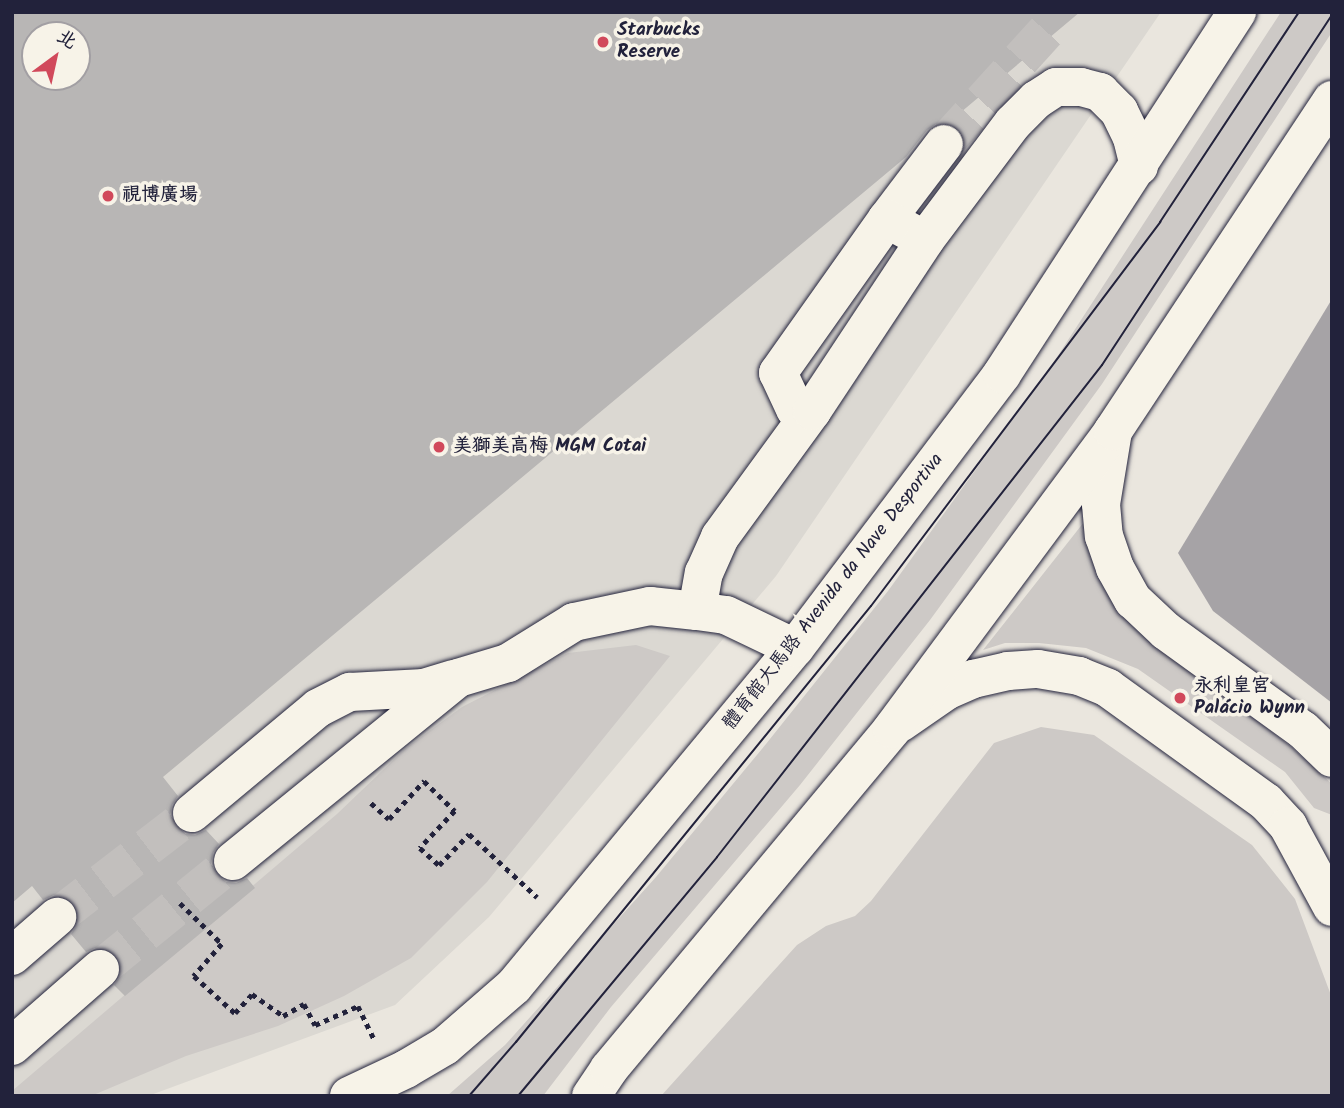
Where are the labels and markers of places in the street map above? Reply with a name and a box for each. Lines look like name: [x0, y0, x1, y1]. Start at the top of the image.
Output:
place label: Starbucks Reserve: [617, 20, 700, 64]
marker: Starbucks Reserve: [595, 34, 611, 50]
place label: 視博廣場: [122, 185, 198, 207]
marker: 視博廣場: [100, 188, 116, 204]
place label: 美獅美高梅 MGM Cotai: [453, 436, 646, 458]
marker: 美獅美高梅 MGM Cotai: [431, 439, 447, 455]
place label: 永利皇宮 Palácio Wynn: [1194, 676, 1305, 720]
marker: 永利皇宮 Palácio Wynn: [1172, 690, 1188, 706]

